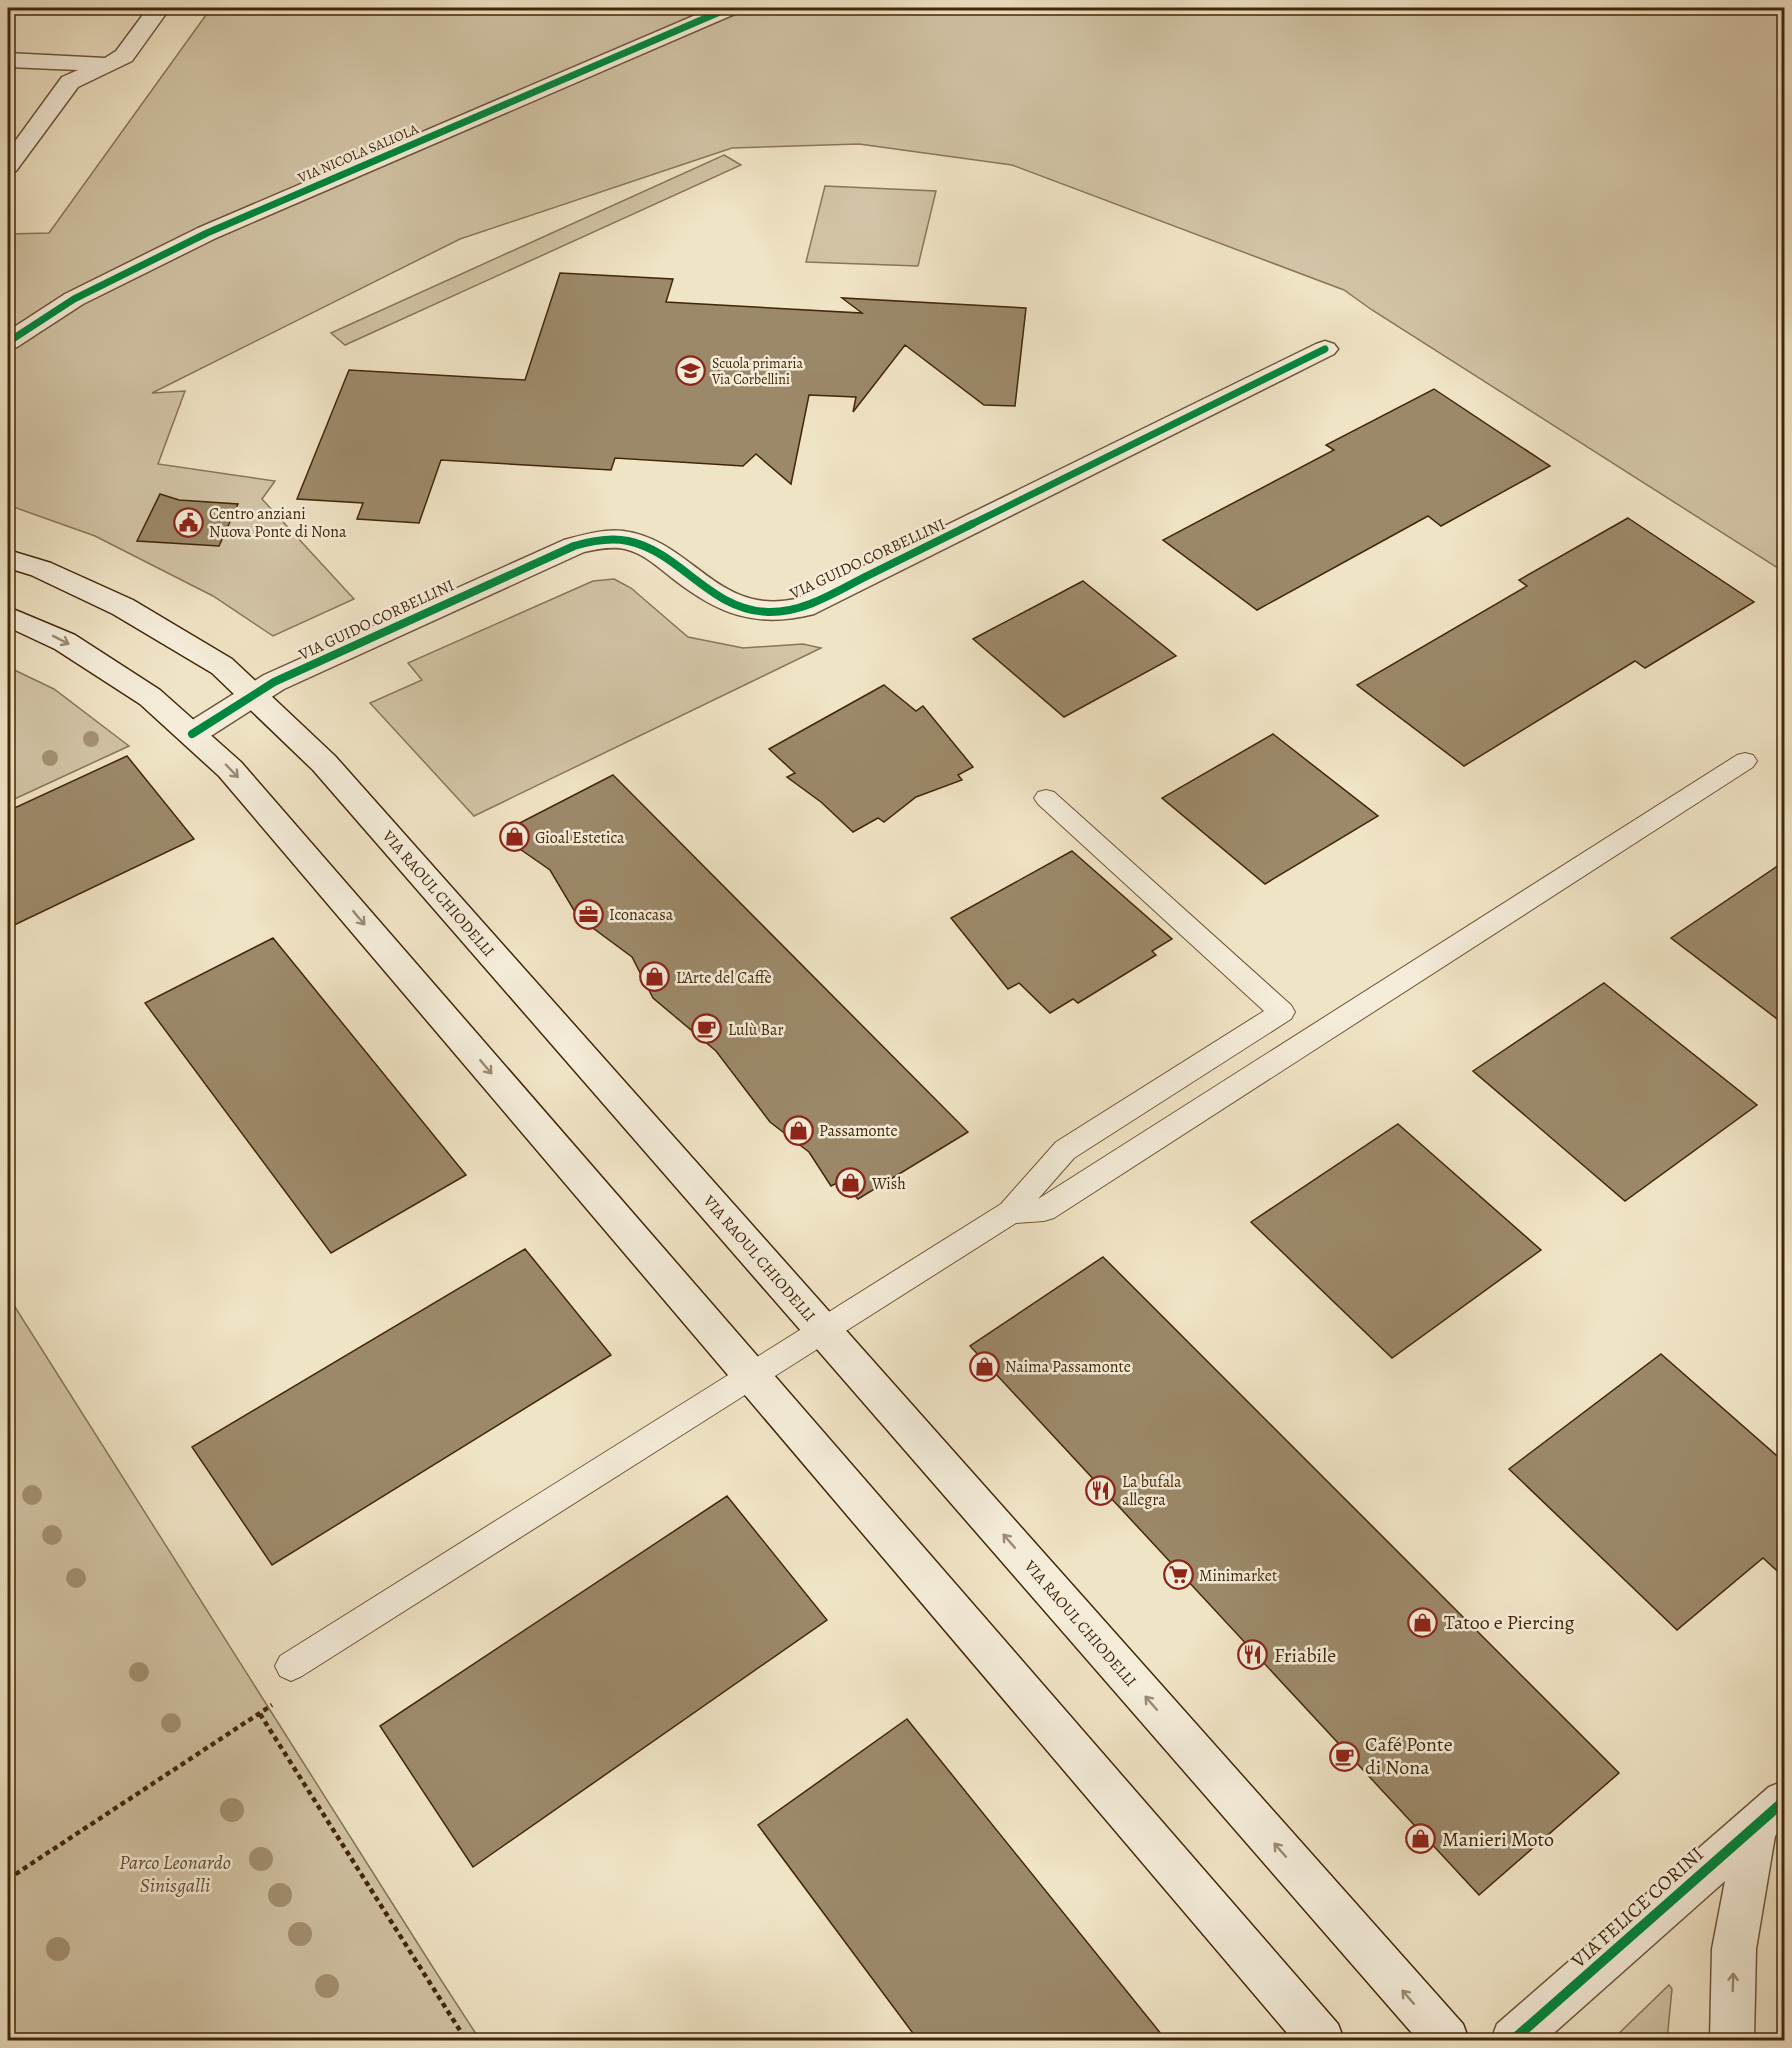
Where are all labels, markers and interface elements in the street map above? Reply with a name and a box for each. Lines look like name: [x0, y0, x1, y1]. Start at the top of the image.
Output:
street label: VIA NICOLA SALIOLA: [294, 119, 422, 188]
place label: Scuola primaria Via Corbellini: [711, 354, 804, 389]
school or university icon: Scuola primaria Via Corbellini: [675, 355, 707, 387]
place label: Centro anziani Nuova Ponte di Nona: [209, 503, 347, 543]
public building icon: Centro anziani Nuova Ponte di Nona: [172, 506, 204, 538]
street label: VIA GUIDO CORBELLINI: [785, 513, 949, 605]
street label: VIA GUIDO CORBELLINI: [294, 574, 458, 666]
one-way arrow: [51, 635, 69, 647]
one-way arrow: [224, 763, 239, 778]
shop icon: Gioal Estetica: [498, 821, 530, 853]
street label: VIA RAOUL CHIODELLI: [376, 825, 499, 962]
place label: Gioal Estetica: [535, 827, 625, 849]
office icon: Iconacasa: [572, 898, 604, 930]
place label: Iconacasa: [609, 904, 674, 926]
one-way arrow: [352, 910, 366, 925]
shop icon: L’Arte del Caffè: [639, 961, 671, 993]
place label: L’Arte del Caffè: [676, 967, 772, 989]
cafe icon: Lulù Bar: [691, 1013, 723, 1045]
place label: Lulù Bar: [728, 1019, 784, 1041]
one-way arrow: [479, 1059, 493, 1074]
shop icon: Passamonte: [782, 1114, 814, 1146]
place label: Passamonte: [819, 1120, 898, 1142]
shop icon: Wish: [835, 1167, 867, 1199]
place label: Wish: [871, 1173, 906, 1195]
street label: VIA RAOUL CHIODELLI: [697, 1190, 820, 1327]
shop icon: Naima Passamonte: [968, 1350, 1000, 1382]
place label: Naima Passamonte: [1005, 1356, 1131, 1378]
place label: La bufala allegra: [1122, 1471, 1182, 1511]
restaurant icon: La bufala allegra: [1085, 1474, 1117, 1506]
one-way arrow: [1002, 1533, 1015, 1549]
street label: VIA RAOUL CHIODELLI: [1018, 1555, 1141, 1692]
supermarket icon: Minimarket: [1162, 1559, 1194, 1591]
place label: Minimarket: [1199, 1565, 1277, 1587]
shop icon: Tatoo e Piercing: [1407, 1606, 1439, 1638]
place label: Tatoo e Piercing: [1444, 1609, 1575, 1636]
restaurant icon: Friabile: [1237, 1639, 1269, 1671]
place label: Friabile: [1274, 1642, 1336, 1669]
one-way arrow: [1144, 1696, 1158, 1711]
place label: Café Ponte di Nona: [1365, 1731, 1453, 1781]
cafe icon: Café Ponte di Nona: [1328, 1740, 1360, 1772]
shop icon: Manieri Moto: [1405, 1823, 1437, 1855]
place label: Manieri Moto: [1442, 1826, 1554, 1853]
street label: VIA FELICE CORINI: [1565, 1841, 1709, 1975]
one-way arrow: [1273, 1842, 1286, 1858]
park label: Parco Leonardo Sinisgalli: [119, 1849, 231, 1899]
one-way arrow: [1727, 1973, 1739, 1993]
one-way arrow: [1401, 1989, 1415, 2004]

